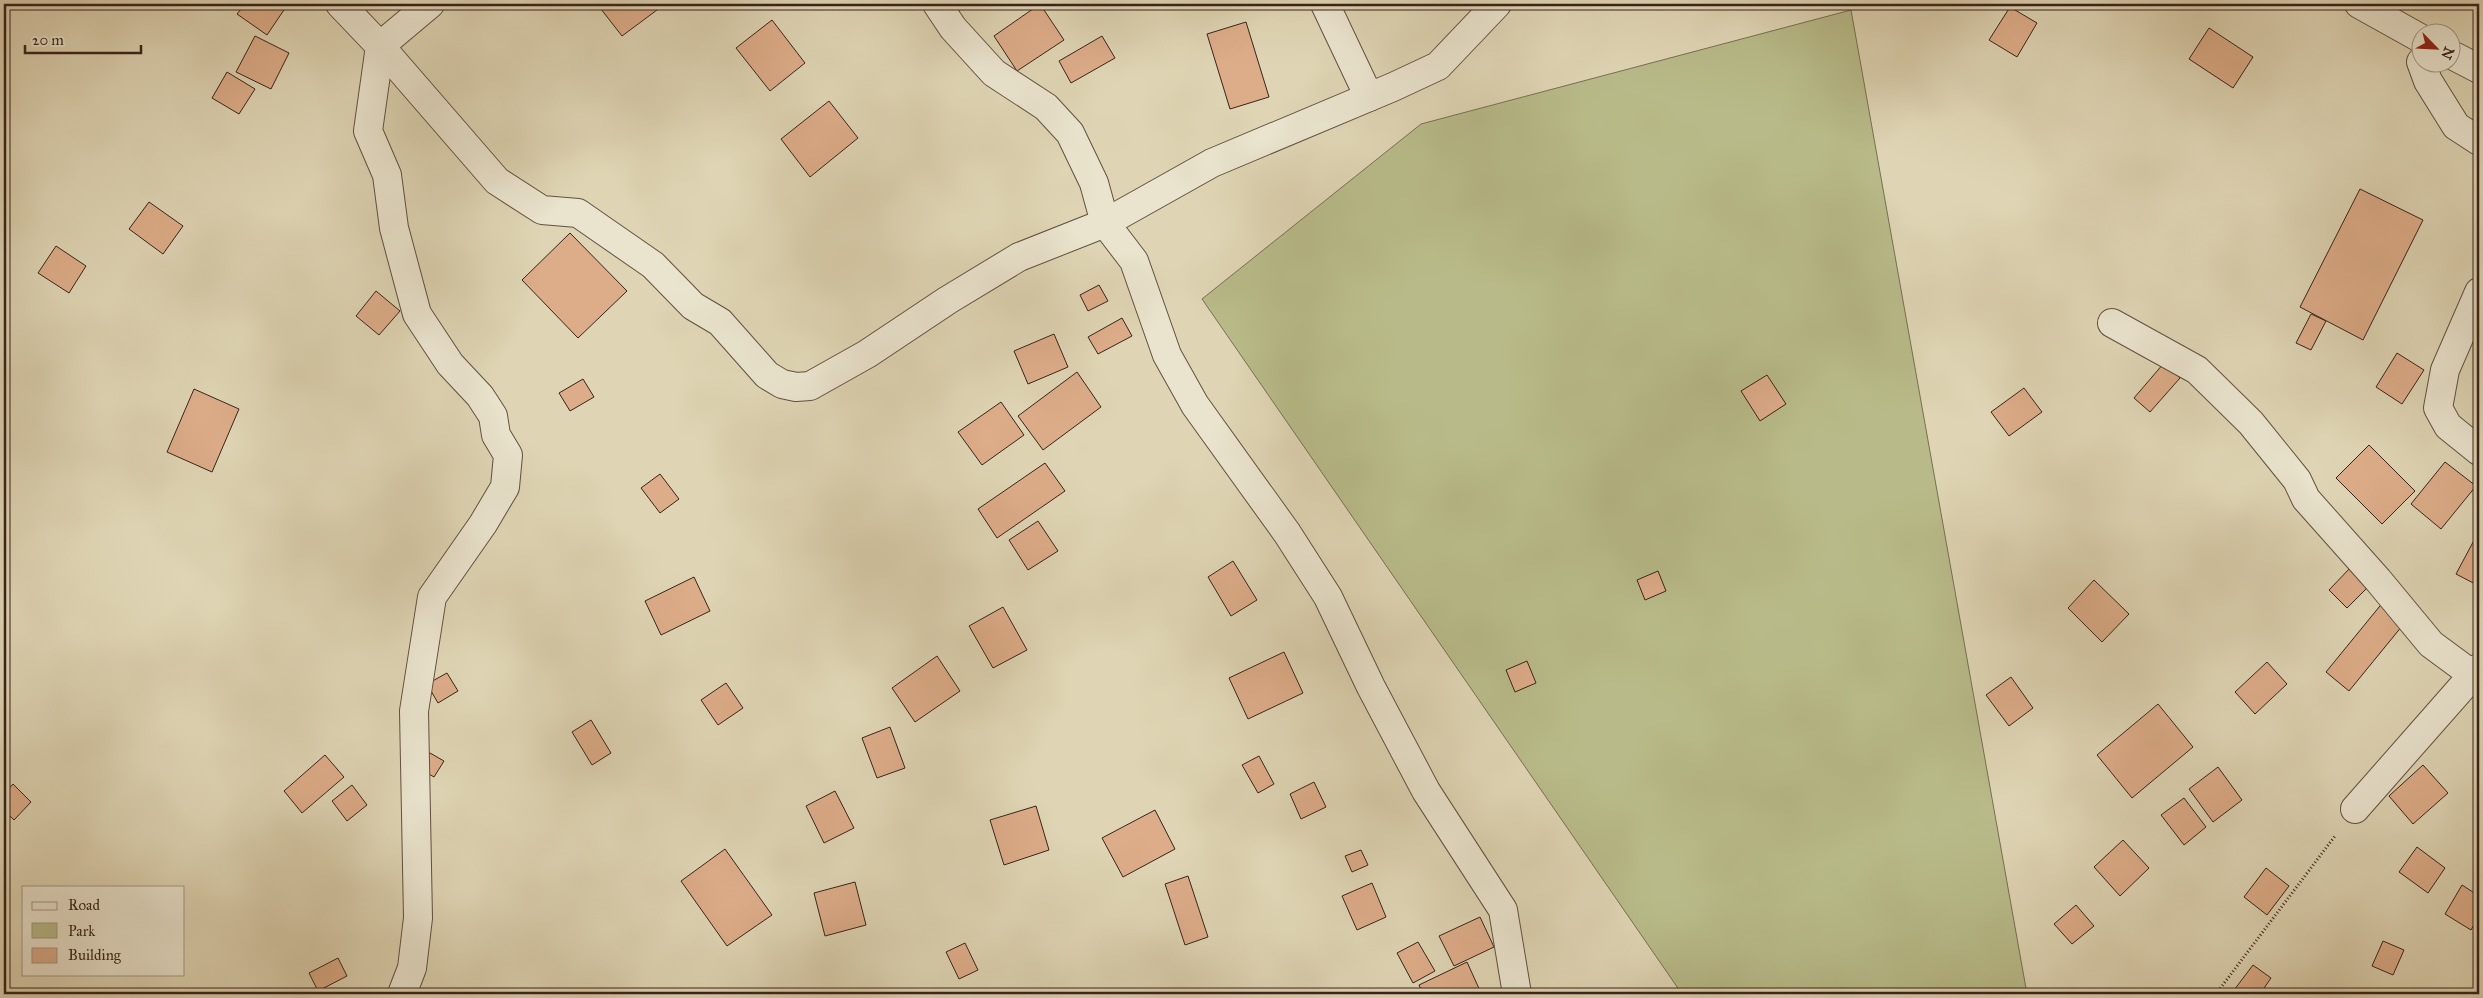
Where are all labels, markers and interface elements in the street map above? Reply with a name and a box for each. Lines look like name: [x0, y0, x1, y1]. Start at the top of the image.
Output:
scale bar: [25, 22, 141, 54]
north arrow: [2410, 22, 2460, 72]
text: 20 m: [32, 31, 64, 49]
text: N: [2437, 44, 2458, 62]
legend: [22, 886, 185, 976]
text: Road: [68, 896, 100, 914]
text: Park: [68, 922, 95, 940]
text: Building: [68, 946, 122, 964]

